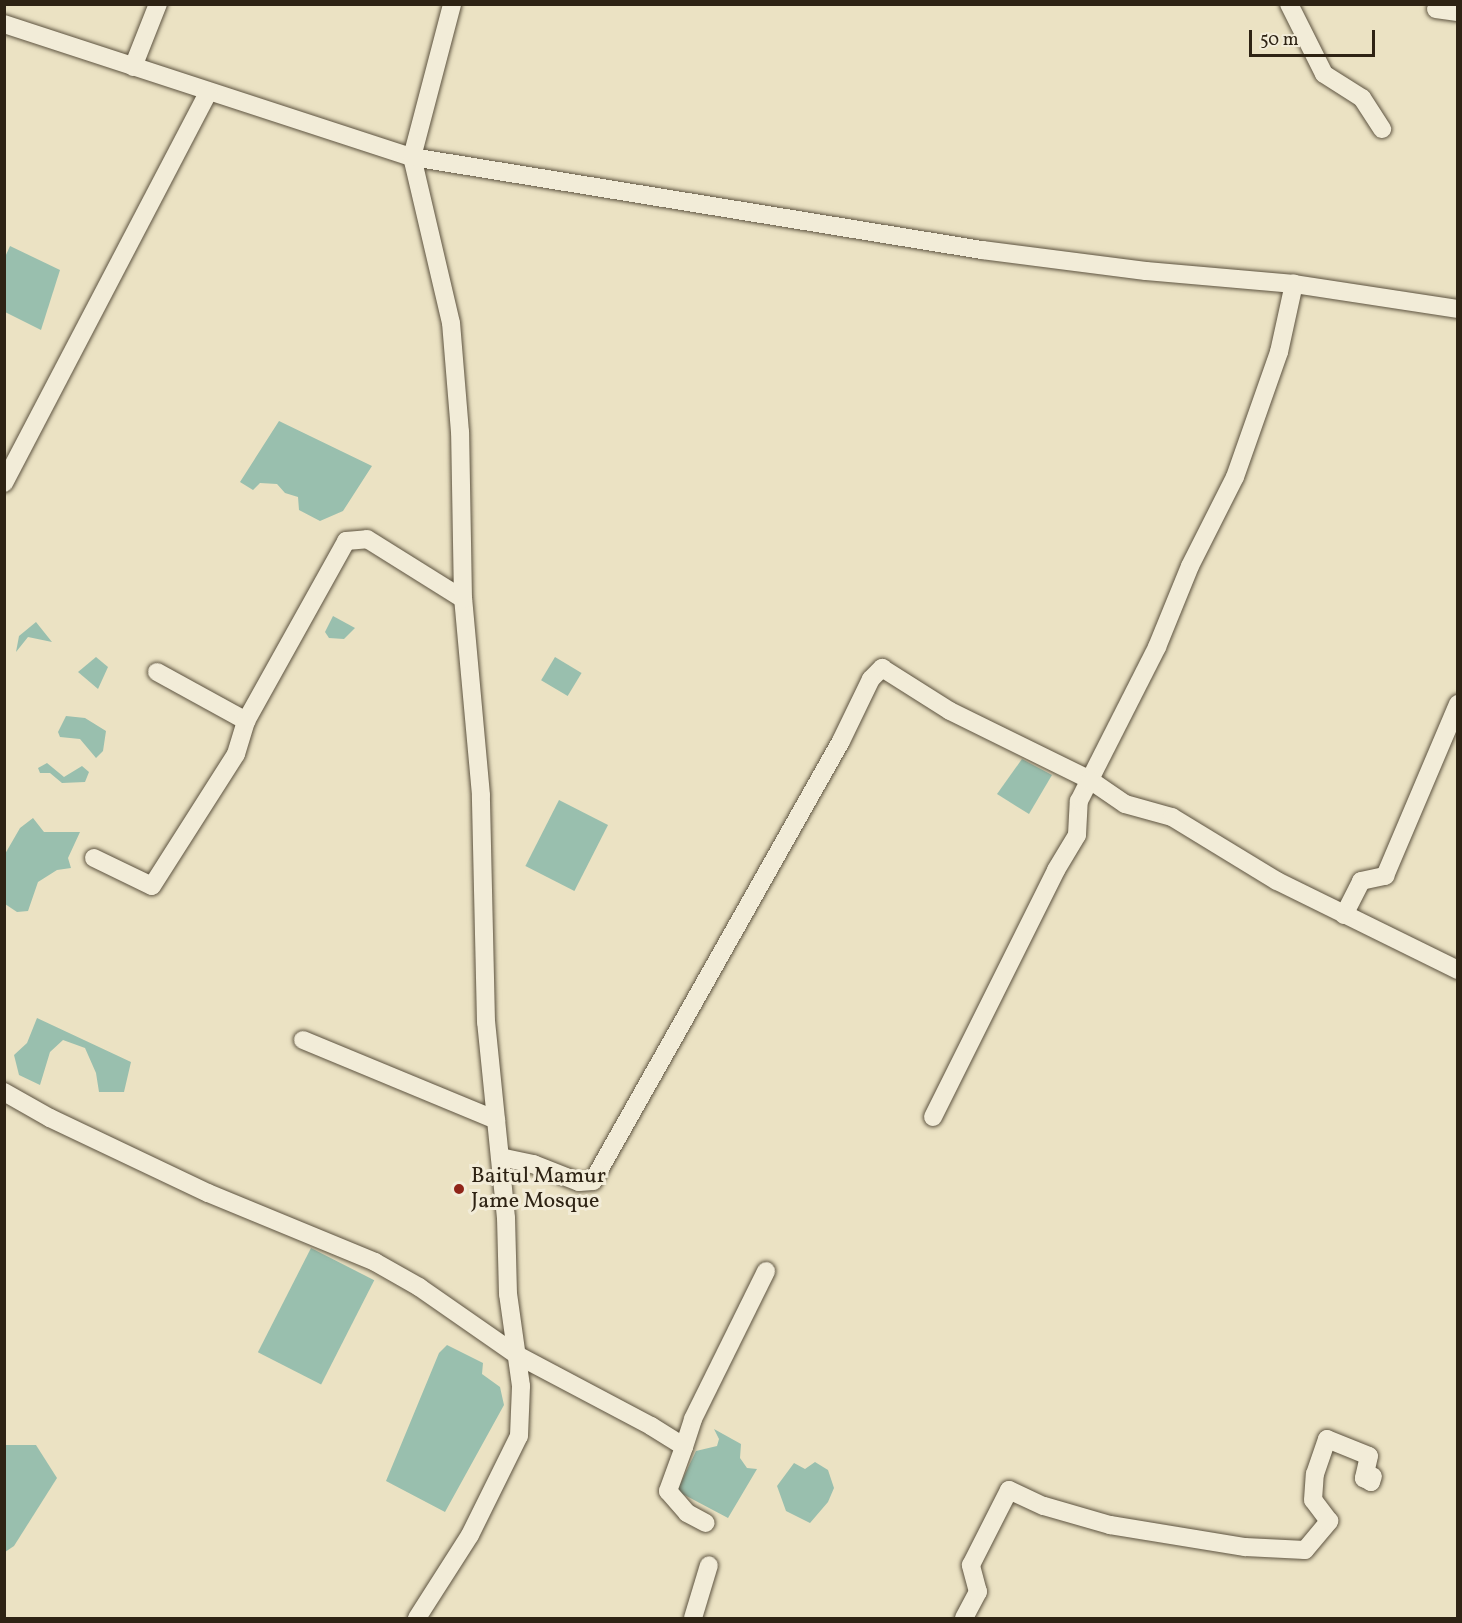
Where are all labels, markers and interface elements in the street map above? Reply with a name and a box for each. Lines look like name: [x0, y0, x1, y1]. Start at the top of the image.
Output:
scale bar: [1252, 18, 1378, 56]
text: 50 m: [1260, 28, 1299, 53]
place label: Baitul Mamur Jame Mosque: [471, 1163, 606, 1214]
marker: Baitul Mamur Jame Mosque: [452, 1182, 466, 1196]

